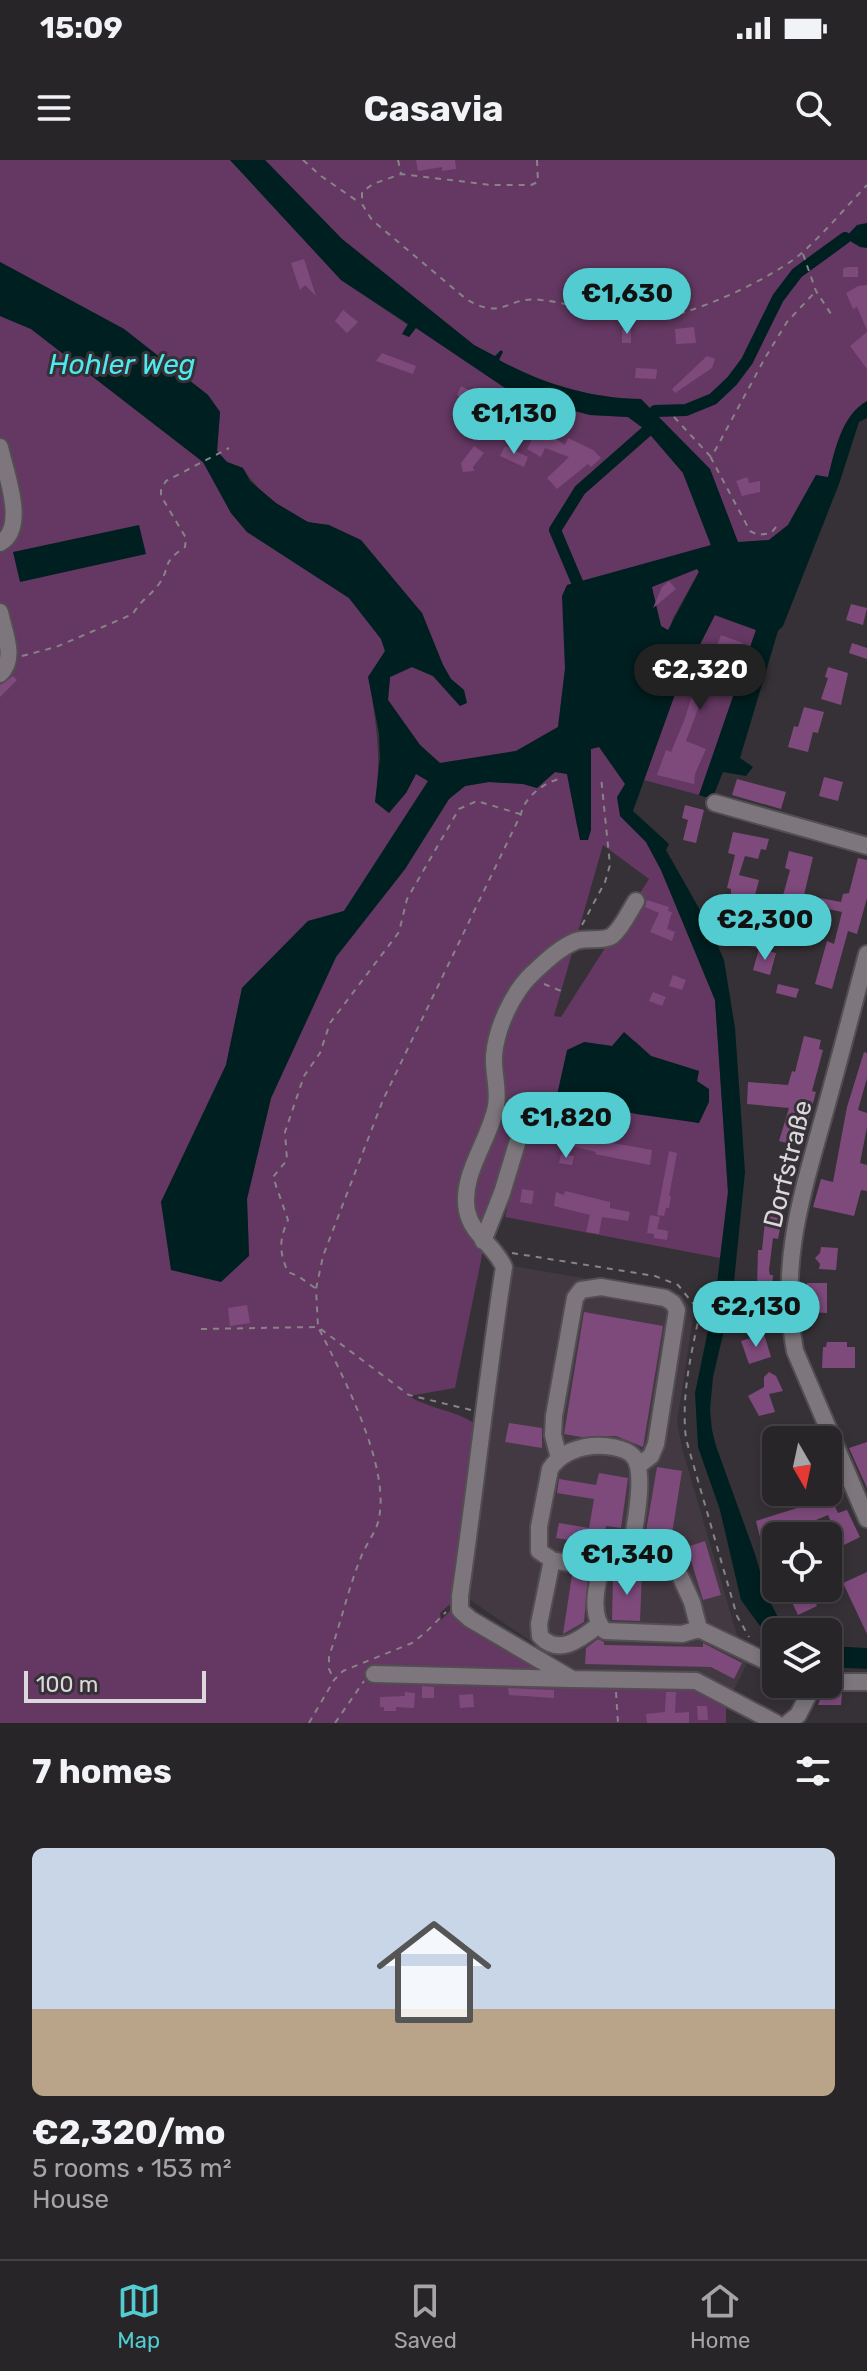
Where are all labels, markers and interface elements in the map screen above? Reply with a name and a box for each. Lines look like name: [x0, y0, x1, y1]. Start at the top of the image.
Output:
text: 15:09: [40, 10, 123, 46]
icon: menu: [32, 86, 76, 130]
icon: search: [791, 86, 835, 130]
text: Casavia: [363, 87, 504, 130]
pin: €1,630: [562, 268, 692, 336]
text: €1,630: [581, 278, 673, 309]
water label: Hohler Weg: [49, 348, 195, 381]
pin: €1,130: [449, 388, 579, 456]
text: €1,130: [471, 398, 557, 429]
pin: €2,320: [635, 644, 765, 712]
text: €2,320: [652, 654, 748, 685]
pin: €2,300: [700, 894, 830, 962]
text: €2,300: [716, 904, 814, 935]
pin: €1,820: [501, 1092, 631, 1160]
street label: Dorfstraße: [757, 1097, 819, 1231]
text: €1,820: [520, 1102, 612, 1133]
pin: €2,130: [691, 1281, 821, 1349]
text: €2,130: [711, 1291, 801, 1322]
north arrow: [762, 1426, 842, 1506]
map controls: [762, 1426, 842, 1698]
button: locate: [762, 1522, 842, 1602]
pin: €1,340: [562, 1529, 692, 1597]
text: €1,340: [580, 1539, 674, 1570]
button: layers: [762, 1618, 842, 1698]
scale bar: [24, 1667, 206, 1703]
text: 100 m: [36, 1671, 98, 1698]
icon: filters: [791, 1749, 835, 1793]
text: 7 homes: [32, 1751, 172, 1792]
icon: home: [362, 1900, 506, 2044]
text: €2,320/mo: [32, 2112, 226, 2153]
text: 5 rooms · 153 m²: [32, 2153, 232, 2184]
text: House: [32, 2184, 109, 2215]
tab: Map: [117, 2279, 161, 2354]
tab: Saved: [394, 2279, 457, 2354]
tab: Home: [690, 2279, 750, 2354]

